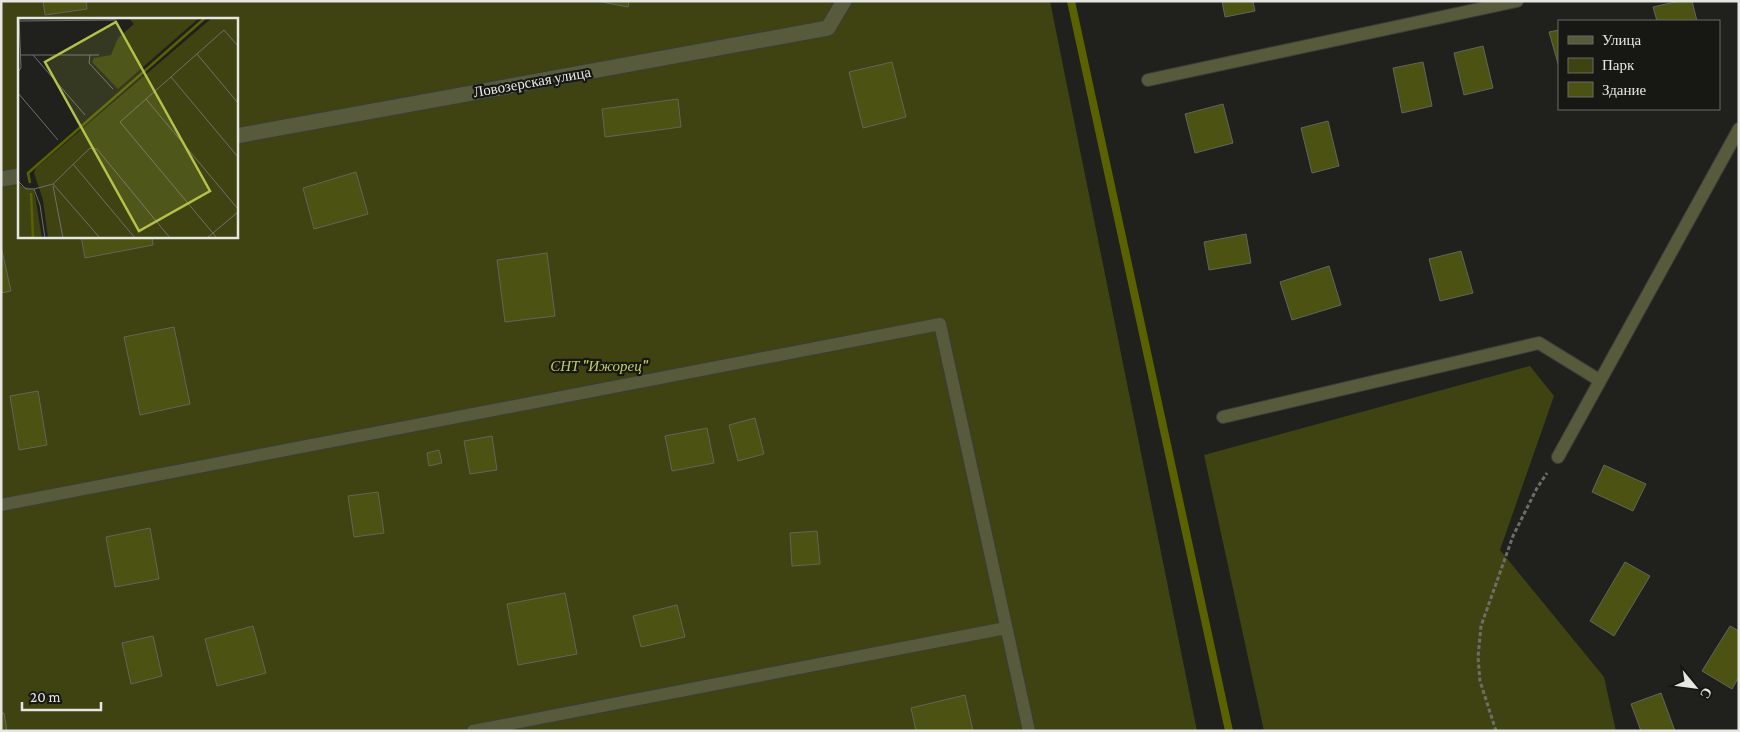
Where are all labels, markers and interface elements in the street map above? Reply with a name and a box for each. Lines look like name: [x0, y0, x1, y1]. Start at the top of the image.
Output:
inset map: [18, 18, 238, 238]
legend: [1558, 20, 1720, 110]
text: Улица: [1602, 32, 1641, 48]
text: Парк: [1602, 57, 1635, 73]
street label: Ловозерская улица: [472, 64, 592, 100]
text: Здание: [1602, 82, 1646, 98]
park label: СНТ "Ижорец": [550, 358, 649, 374]
north arrow: [1670, 662, 1720, 712]
scale bar: [22, 680, 101, 712]
text: С: [1697, 685, 1716, 702]
text: 20 m: [30, 689, 61, 705]

